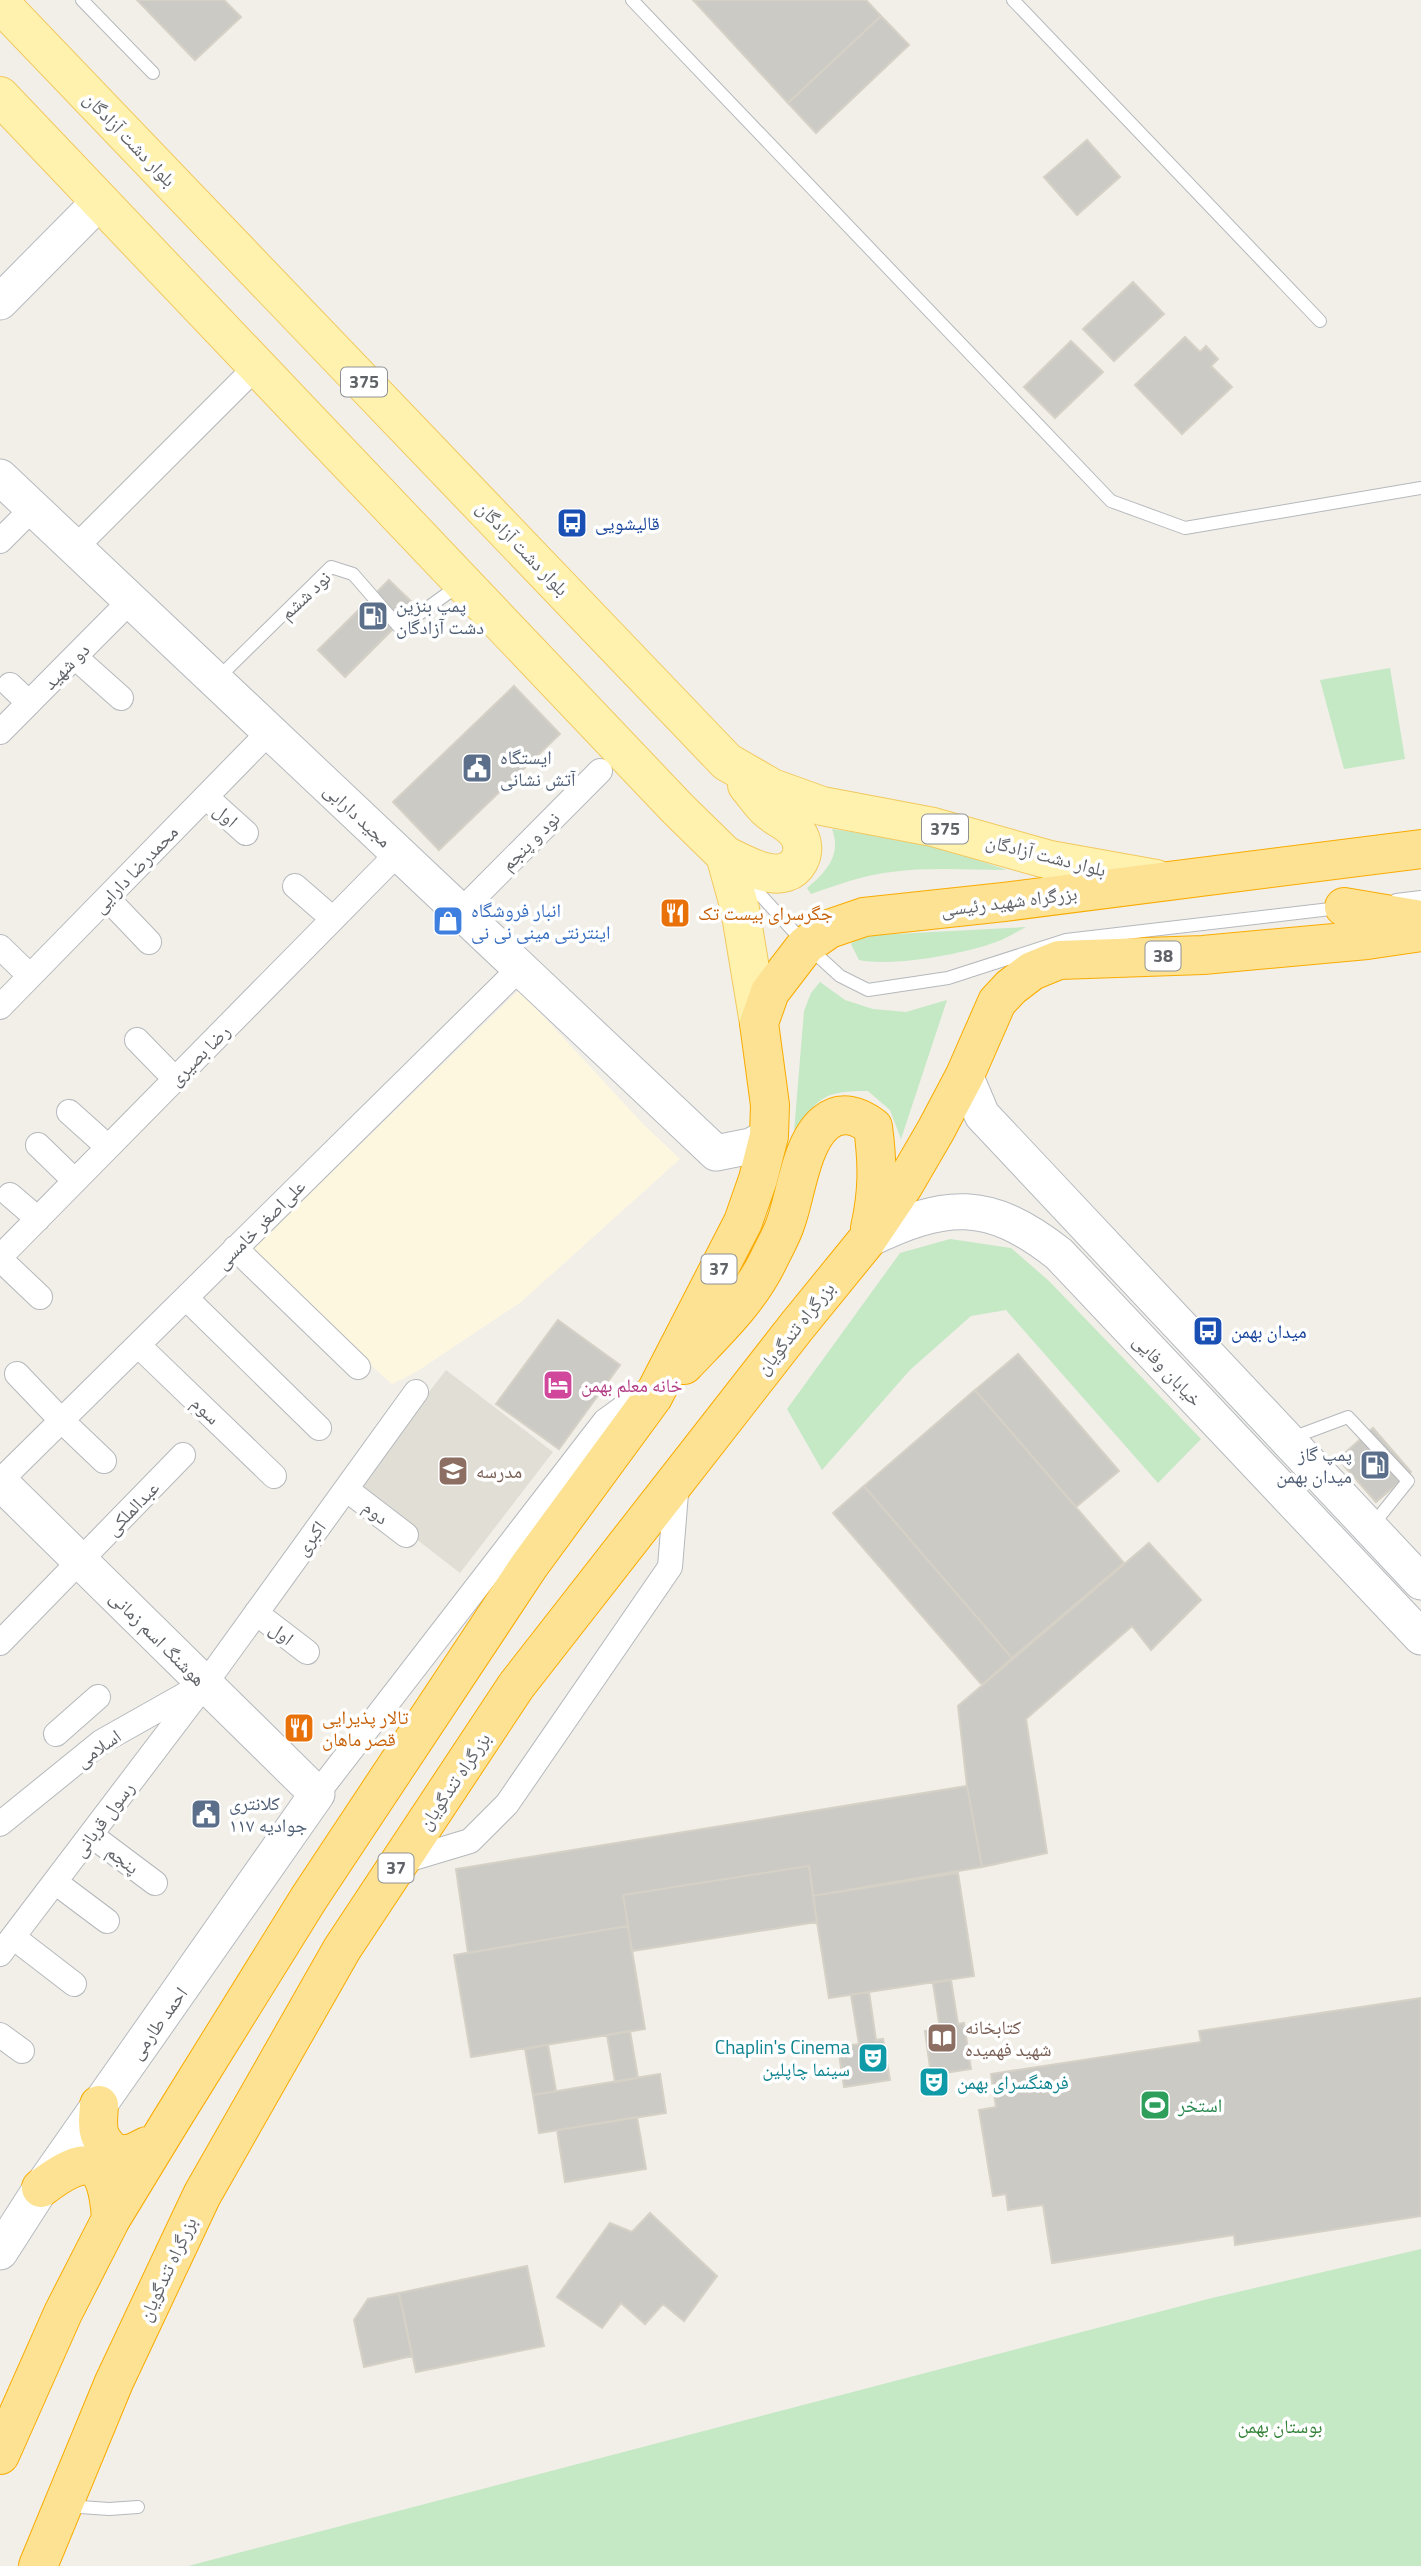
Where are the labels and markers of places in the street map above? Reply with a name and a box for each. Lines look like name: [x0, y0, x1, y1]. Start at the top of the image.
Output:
bus stop icon: قالیشویی: [555, 506, 589, 540]
place label: قالیشویی: [595, 508, 660, 537]
place label: پمپ بنزین دشت آزادگان: [396, 590, 484, 641]
fuel station icon: پمپ بنزین دشت آزادگان: [356, 599, 390, 633]
place label: ایستگاه آتش نشانی: [500, 742, 577, 793]
public building icon: ایستگاه آتش نشانی: [460, 751, 494, 785]
place label: انبار فروشگاه اینترنتی مینی نی نی: [471, 895, 610, 946]
restaurant icon: جگرسرای بیست تک: [658, 896, 692, 930]
place label: جگرسرای بیست تک: [698, 898, 833, 927]
shop icon: انبار فروشگاه اینترنتی مینی نی نی: [431, 904, 465, 938]
bus stop icon: میدان بهمن: [1191, 1314, 1225, 1348]
place label: میدان بهمن: [1231, 1316, 1307, 1345]
hotel icon: خانه معلم بهمن: [541, 1368, 575, 1402]
place label: خانه معلم بهمن: [581, 1370, 683, 1399]
place label: پمپ گاز میدان بهمن: [1276, 1439, 1352, 1490]
fuel station icon: پمپ گاز میدان بهمن: [1358, 1448, 1392, 1482]
school or university icon: مدرسه: [436, 1454, 470, 1488]
place label: مدرسه: [476, 1456, 522, 1485]
place label: تالار پذیرایی قصر ماهان: [322, 1702, 409, 1753]
restaurant icon: تالار پذیرایی قصر ماهان: [282, 1711, 316, 1745]
place label: کلانتری ۱۱۷ جوادیه: [229, 1788, 307, 1839]
public building icon: کلانتری ۱۱۷ جوادیه: [189, 1797, 223, 1831]
place label: کتابخانه شهید فهمیده: [965, 2012, 1051, 2063]
library icon: کتابخانه شهید فهمیده: [925, 2021, 959, 2055]
place label: Chaplin's Cinema سینما چاپلین: [715, 2032, 850, 2083]
theatre icon: Chaplin's Cinema سینما چاپلین: [856, 2041, 890, 2075]
theatre icon: فرهنگسرای بهمن: [917, 2065, 951, 2099]
place label: فرهنگسرای بهمن: [957, 2067, 1069, 2096]
sports icon: استخر: [1138, 2088, 1172, 2122]
place label: استخر: [1177, 2090, 1222, 2119]

